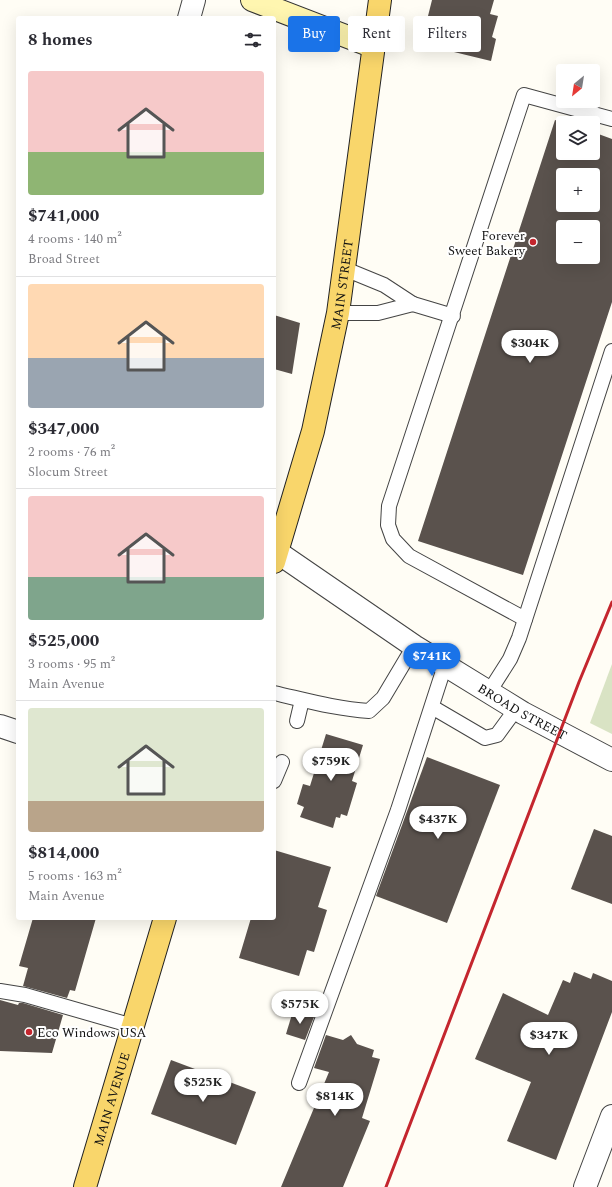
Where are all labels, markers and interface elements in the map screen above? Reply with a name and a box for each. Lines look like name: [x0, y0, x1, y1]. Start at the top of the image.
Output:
chip: Buy: [288, 16, 340, 52]
chip: Rent: [348, 16, 405, 52]
chip: Filters: [413, 16, 481, 52]
text: 8 homes: [28, 27, 93, 53]
icon: filters: [242, 29, 264, 51]
north arrow: [556, 64, 600, 108]
map controls: [556, 64, 600, 264]
icon: home: [110, 97, 182, 169]
button: layers: [556, 116, 600, 160]
button: +: [556, 168, 600, 212]
text: $741,000: [28, 203, 99, 229]
button: −: [556, 220, 600, 264]
place label: Forever Sweet Bakery: [448, 226, 526, 261]
text: 4 rooms · 140 m²: [28, 229, 122, 249]
marker: Forever Sweet Bakery: [528, 237, 538, 247]
street label: MAIN STREET: [326, 238, 359, 332]
text: Broad Street: [28, 249, 100, 269]
icon: home: [110, 310, 182, 382]
pin: $304K: [502, 330, 558, 364]
text: $304K: [510, 333, 550, 353]
text: $347,000: [28, 416, 99, 442]
text: 2 rooms · 76 m²: [28, 442, 115, 462]
text: Slocum Street: [28, 462, 108, 482]
icon: home: [110, 522, 182, 594]
text: $525,000: [28, 628, 99, 654]
pin: $741K: [404, 643, 460, 677]
text: $741K: [412, 646, 452, 666]
text: 3 rooms · 95 m²: [28, 654, 115, 674]
text: Main Avenue: [28, 674, 105, 694]
street label: BROAD STREET: [474, 678, 571, 746]
icon: home: [110, 734, 182, 806]
pin: $759K: [303, 748, 359, 782]
text: $759K: [311, 751, 351, 771]
pin: $437K: [410, 806, 466, 840]
text: $437K: [418, 809, 458, 829]
text: $814,000: [28, 840, 99, 866]
text: 5 rooms · 163 m²: [28, 866, 122, 886]
text: Main Avenue: [28, 886, 105, 906]
pin: $575K: [272, 991, 328, 1025]
text: $575K: [280, 994, 320, 1014]
pin: $347K: [521, 1022, 577, 1056]
place label: Eco Windows USA: [37, 1023, 146, 1043]
text: $347K: [529, 1025, 569, 1045]
marker: Eco Windows USA: [24, 1027, 34, 1037]
street label: MAIN AVENUE: [89, 1050, 136, 1148]
pin: $525K: [175, 1069, 231, 1103]
text: $525K: [183, 1072, 223, 1092]
pin: $814K: [307, 1083, 363, 1117]
text: $814K: [315, 1086, 355, 1106]

